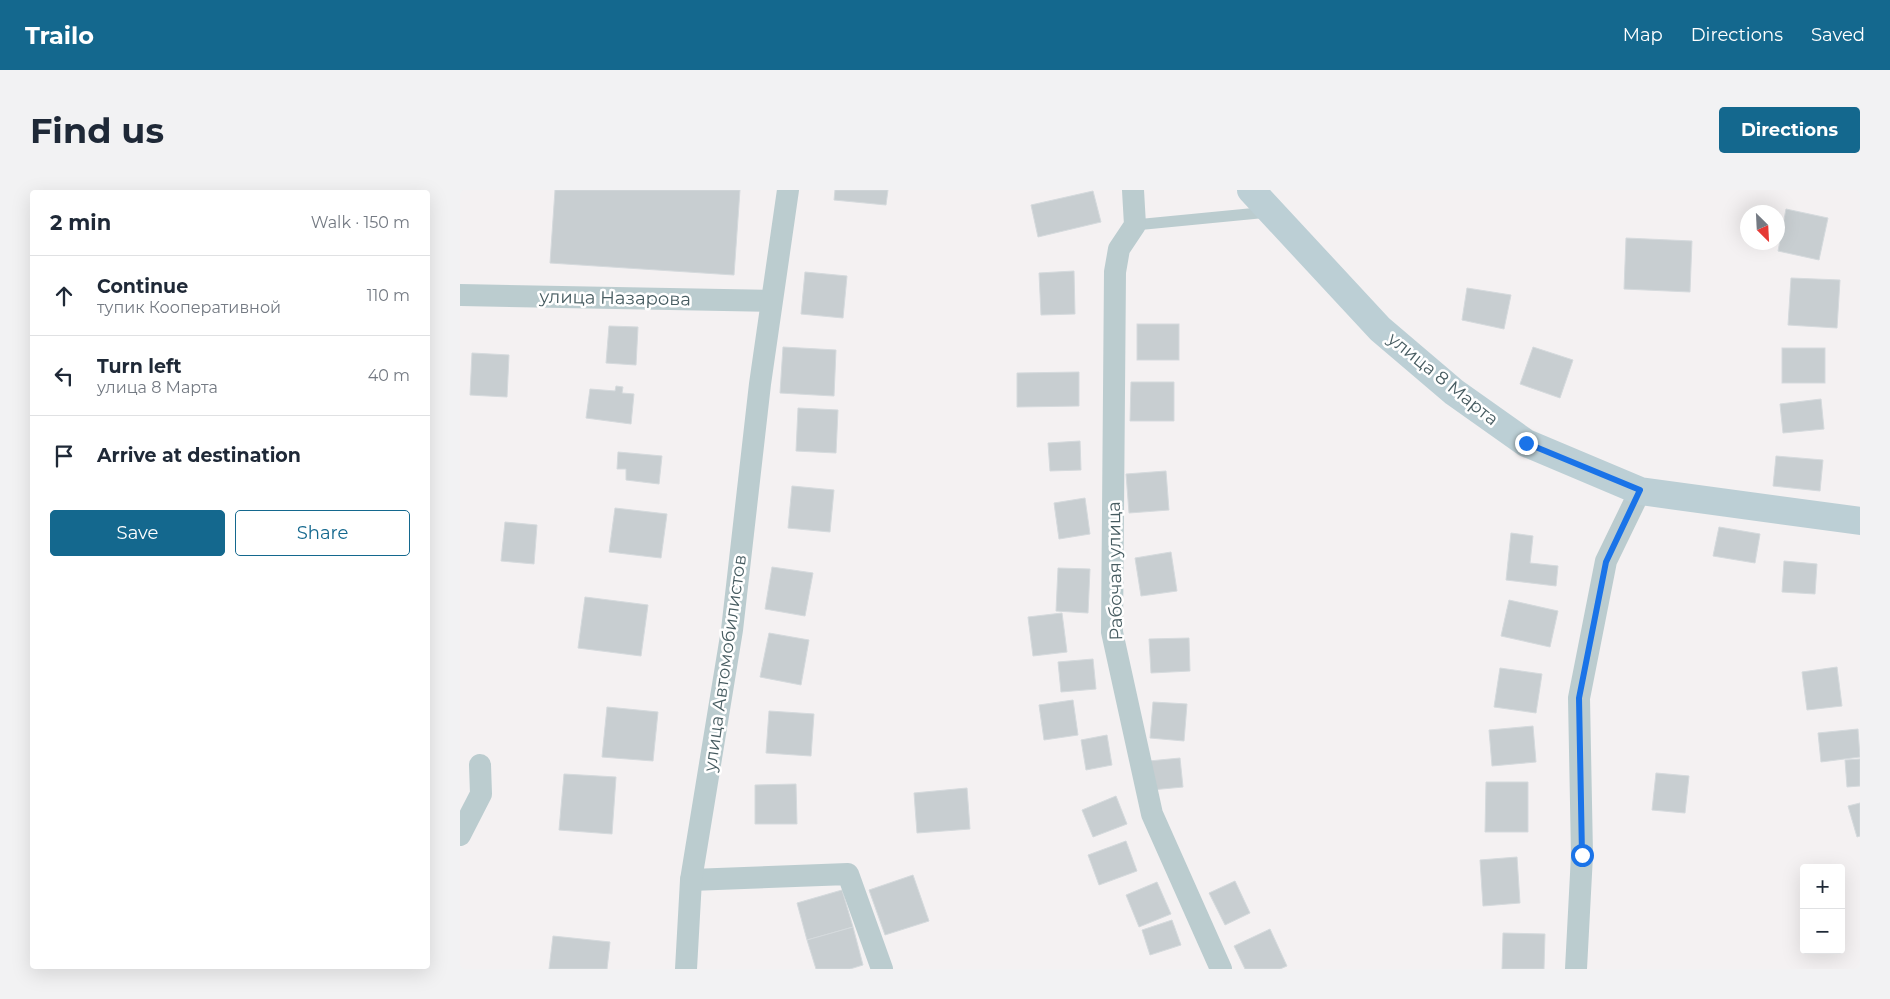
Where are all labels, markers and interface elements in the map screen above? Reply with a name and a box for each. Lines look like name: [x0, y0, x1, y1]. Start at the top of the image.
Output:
text: Trailo: [25, 21, 94, 50]
text: Map: [1623, 24, 1663, 46]
text: Directions: [1691, 24, 1783, 46]
text: Saved: [1811, 24, 1865, 46]
button: Directions: [1719, 107, 1860, 153]
text: Find us: [30, 109, 164, 152]
north arrow: [1740, 205, 1785, 250]
text: 2 min: [50, 210, 111, 235]
text: Walk · 150 m: [311, 213, 410, 232]
text: Continue: [97, 275, 188, 298]
icon: ahead: [50, 282, 78, 310]
text: 110 m: [367, 286, 410, 305]
street label: улица Назарова: [538, 286, 691, 310]
text: тупик Кооперативной: [97, 298, 281, 317]
street label: улица 8 Марта: [1382, 327, 1503, 430]
text: Turn left: [97, 355, 182, 378]
icon: left: [50, 362, 78, 390]
text: 40 m: [368, 366, 410, 385]
text: улица 8 Марта: [97, 378, 218, 397]
route end: [1515, 432, 1538, 455]
icon: arrive: [50, 442, 78, 470]
text: Arrive at destination: [97, 444, 301, 467]
street label: Рабочая улица: [1103, 501, 1127, 641]
button: Save: [50, 510, 225, 556]
button: Share: [235, 510, 410, 556]
street label: улица Автомобилистов: [699, 553, 751, 774]
route start: [1571, 844, 1594, 867]
map controls: [1800, 864, 1845, 954]
button: +: [1800, 864, 1845, 909]
button: −: [1800, 909, 1845, 954]

